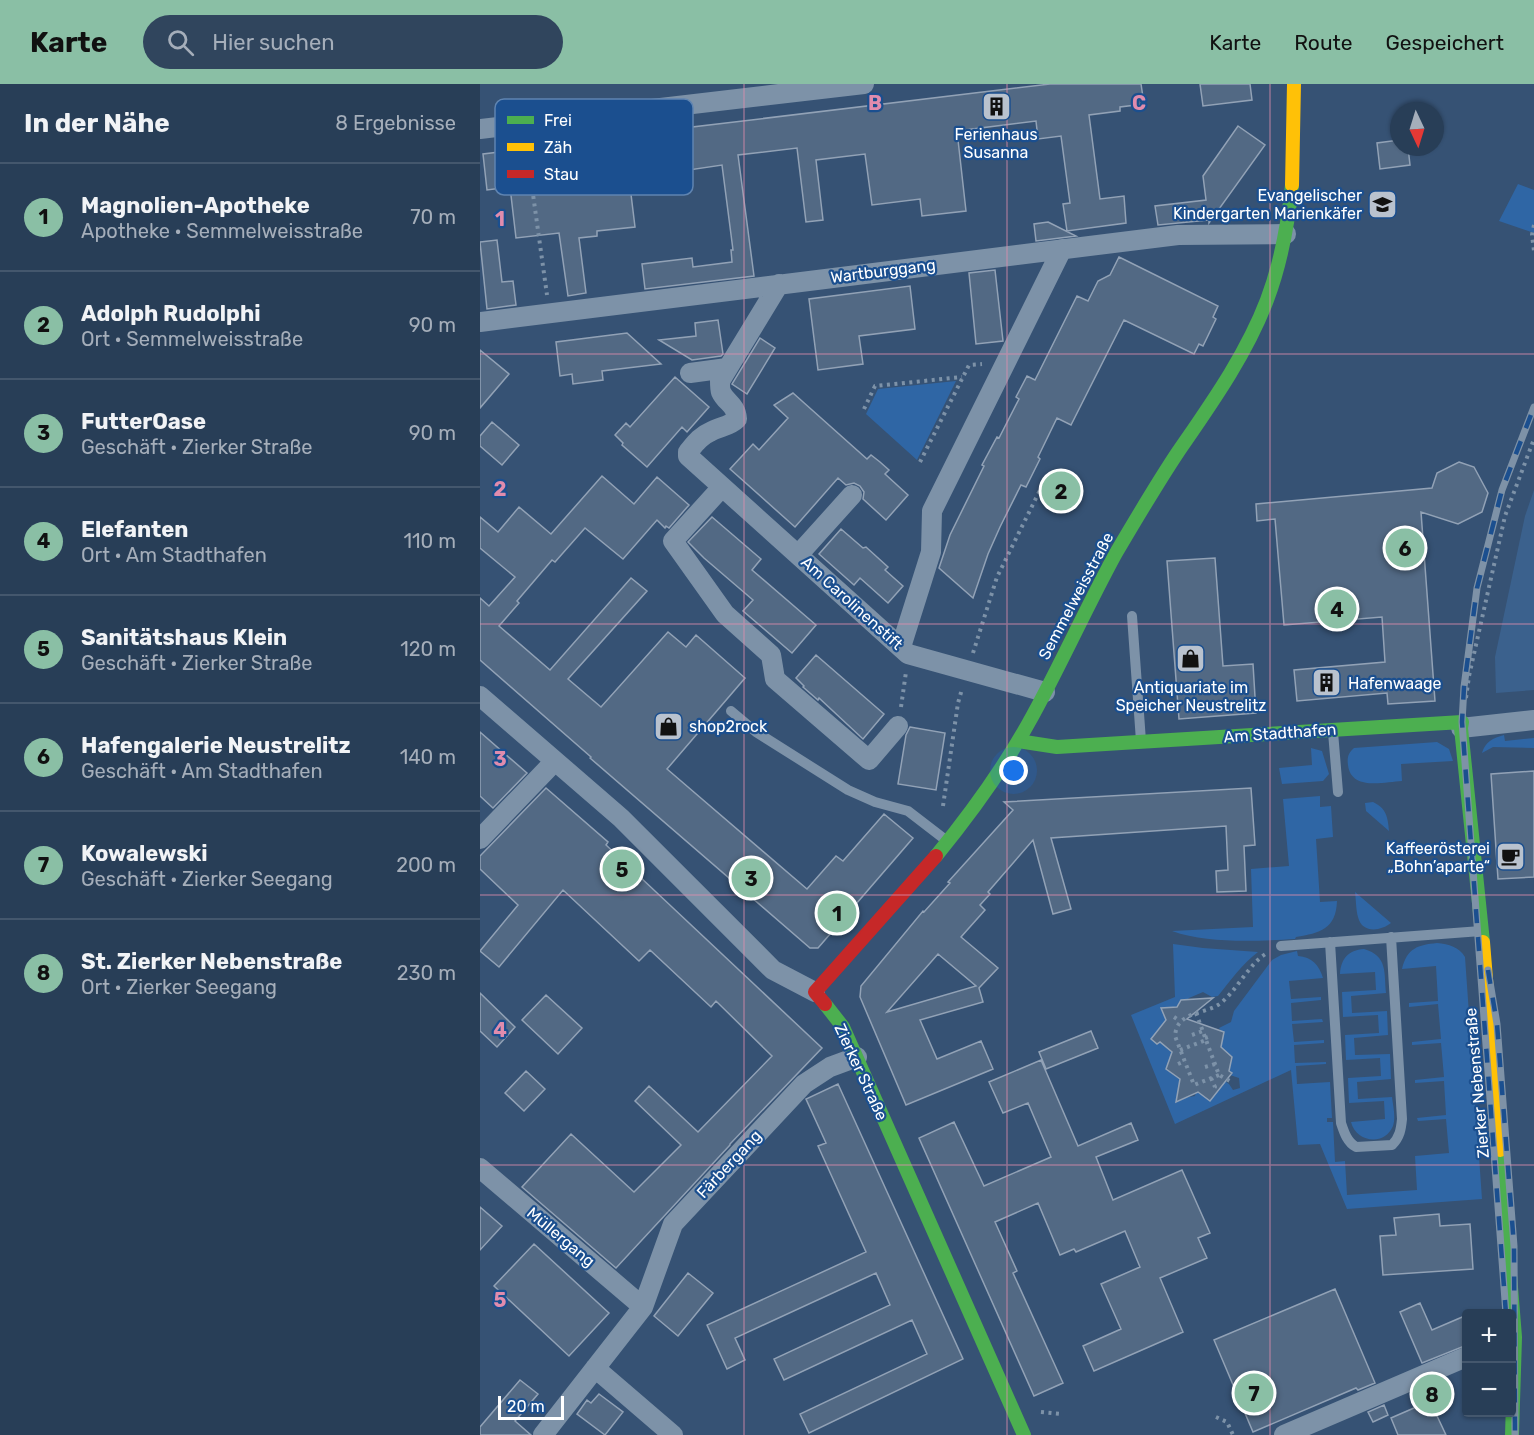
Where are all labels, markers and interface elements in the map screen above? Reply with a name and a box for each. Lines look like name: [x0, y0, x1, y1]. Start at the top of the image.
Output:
search box: [143, 15, 563, 69]
text: Karte: [30, 26, 107, 59]
icon: search: [164, 26, 197, 59]
text: Hier suchen: [212, 29, 335, 56]
text: Karte: [1209, 30, 1261, 55]
text: Route: [1294, 30, 1353, 55]
text: Gespeichert: [1386, 30, 1504, 55]
building icon: Ferienhaus Susanna: [980, 90, 1012, 122]
text: B: [868, 91, 882, 115]
text: C: [1132, 91, 1146, 115]
legend: [495, 99, 693, 195]
north arrow: [1390, 102, 1444, 156]
text: In der Nähe: [24, 108, 170, 139]
text: 8 Ergebnisse: [335, 111, 456, 135]
text: Frei: [544, 111, 572, 130]
place label: Ferienhaus Susanna: [954, 125, 1038, 162]
text: Zäh: [544, 138, 572, 157]
text: Stau: [544, 165, 579, 184]
place label: Evangelischer Kindergarten Marienkäfer: [1173, 186, 1362, 223]
school or university icon: Evangelischer Kindergarten Marienkäfer: [1367, 188, 1399, 220]
text: Magnolien-Apotheke: [81, 192, 310, 219]
text: 1: [39, 205, 48, 229]
text: 70 m: [410, 205, 456, 229]
text: 1: [495, 207, 505, 231]
text: Apotheke · Semmelweisstraße: [81, 219, 363, 243]
street label: Wartburggang: [829, 255, 937, 287]
text: Adolph Rudolphi: [81, 300, 261, 327]
text: 2: [37, 313, 50, 337]
text: 90 m: [409, 313, 456, 337]
text: Ort · Semmelweisstraße: [81, 327, 303, 351]
text: FutterOase: [81, 408, 206, 435]
text: 3: [37, 421, 50, 445]
text: 90 m: [409, 421, 456, 445]
text: Geschäft · Zierker Straße: [81, 435, 313, 459]
pin: 2: [1042, 468, 1080, 514]
text: 2: [494, 477, 507, 501]
text: Elefanten: [81, 516, 188, 543]
pin: 6: [1386, 526, 1424, 570]
text: 4: [37, 529, 50, 553]
text: 110 m: [404, 529, 456, 553]
street label: Semmelweisstraße: [1034, 529, 1118, 663]
text: Ort · Am Stadthafen: [81, 543, 267, 567]
street label: Am Carolinenstift: [797, 552, 907, 654]
pin: 4: [1318, 586, 1356, 632]
text: Sanitätshaus Klein: [81, 624, 287, 651]
text: 5: [37, 637, 50, 661]
text: 120 m: [400, 637, 456, 661]
shop icon: Antiquariate im Speicher Neustrelitz: [1175, 643, 1207, 675]
text: Geschäft · Zierker Straße: [81, 651, 313, 675]
building icon: Hafenwaage: [1311, 667, 1343, 699]
place label: Hafenwaage: [1348, 674, 1442, 693]
place label: Antiquariate im Speicher Neustrelitz: [1116, 678, 1266, 715]
shop icon: shop2rock: [652, 710, 684, 742]
place label: shop2rock: [689, 717, 768, 736]
street label: Am Stadthafen: [1223, 720, 1337, 746]
text: Hafengalerie Neustrelitz: [81, 732, 351, 759]
text: 6: [37, 745, 50, 769]
text: 140 m: [400, 745, 456, 769]
text: 3: [493, 747, 507, 771]
your location: [999, 756, 1028, 785]
text: Geschäft · Am Stadthafen: [81, 759, 323, 783]
place label: Kaffeerösterei „Bohn’aparte“: [1386, 839, 1490, 876]
text: Kowalewski: [81, 840, 208, 867]
cafe icon: Kaffeerösterei „Bohn’aparte“: [1495, 841, 1527, 873]
pin: 5: [602, 846, 642, 892]
text: 7: [38, 853, 49, 877]
text: 200 m: [396, 853, 456, 877]
pin: 3: [732, 856, 770, 900]
text: Geschäft · Zierker Seegang: [81, 867, 333, 891]
pin: 1: [818, 890, 856, 936]
text: St. Zierker Nebenstraße: [81, 948, 342, 975]
text: 8: [37, 961, 50, 985]
text: 230 m: [397, 961, 456, 985]
text: Ort · Zierker Seegang: [81, 975, 277, 999]
street label: Zierker Nebenstraße: [1461, 1007, 1493, 1159]
text: 4: [493, 1018, 507, 1042]
street label: Zierker Straße: [830, 1021, 892, 1123]
street label: Färbergang: [693, 1126, 765, 1202]
street label: Müllergang: [523, 1203, 599, 1271]
text: 5: [494, 1288, 507, 1312]
map controls: [1462, 1309, 1516, 1417]
button: +: [1462, 1309, 1516, 1363]
button: −: [1462, 1363, 1516, 1417]
pin: 7: [1234, 1370, 1274, 1416]
pin: 8: [1412, 1372, 1452, 1416]
scale bar: [498, 1393, 564, 1420]
text: 20 m: [507, 1397, 545, 1416]

